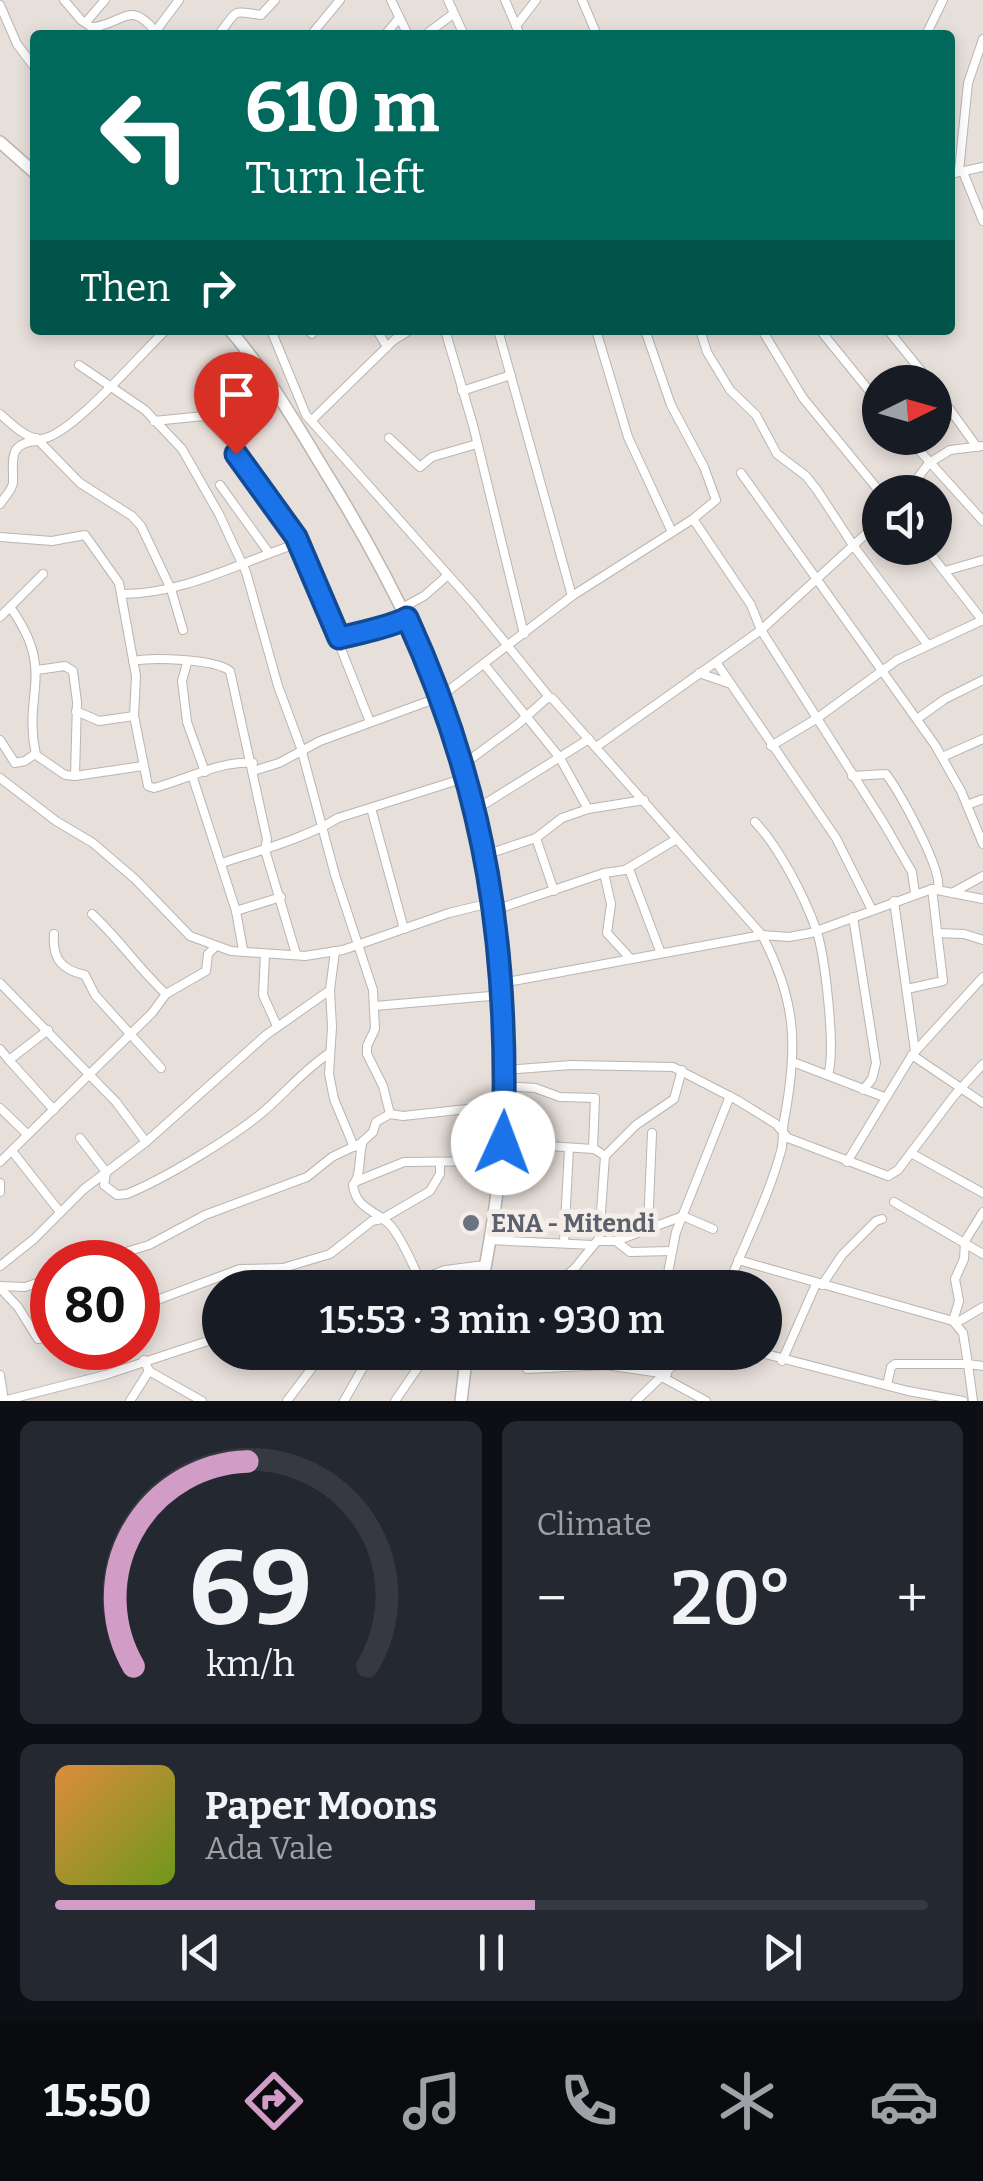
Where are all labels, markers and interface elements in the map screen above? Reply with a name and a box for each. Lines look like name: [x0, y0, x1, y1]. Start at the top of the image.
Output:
text: 610 m: [245, 66, 440, 150]
icon: left: [80, 70, 210, 200]
text: Turn left: [245, 151, 425, 205]
icon: right: [190, 260, 245, 315]
text: Then: [80, 265, 170, 311]
pin: [194, 352, 279, 455]
north arrow: [862, 365, 952, 455]
map controls: [862, 365, 952, 565]
icon: arrive: [209, 367, 264, 422]
button: sound: [862, 475, 952, 565]
position arrow: [451, 1091, 555, 1195]
place label: ENA - Mitendi: [491, 1209, 655, 1239]
marker: ENA - Mitendi: [460, 1212, 482, 1234]
speed limit sign: 80: [30, 1240, 160, 1370]
text: 15:53 · 3 min · 930 m: [320, 1297, 664, 1343]
text: Climate: [537, 1505, 652, 1543]
text: 69: [189, 1527, 312, 1652]
text: 20°: [671, 1554, 793, 1644]
text: −: [537, 1566, 567, 1632]
text: +: [897, 1566, 928, 1632]
text: km/h: [207, 1643, 295, 1685]
text: Paper Moons: [205, 1783, 437, 1829]
text: Ada Vale: [205, 1829, 333, 1867]
icon: previous: [173, 1925, 228, 1980]
icon: pause: [464, 1925, 519, 1980]
icon: next: [755, 1925, 810, 1980]
icon: directions: [239, 2066, 309, 2136]
icon: music: [397, 2066, 467, 2136]
icon: phone: [554, 2066, 624, 2136]
icon: climate: [712, 2066, 782, 2136]
icon: car: [869, 2066, 939, 2136]
text: 15:50: [44, 2074, 152, 2128]

